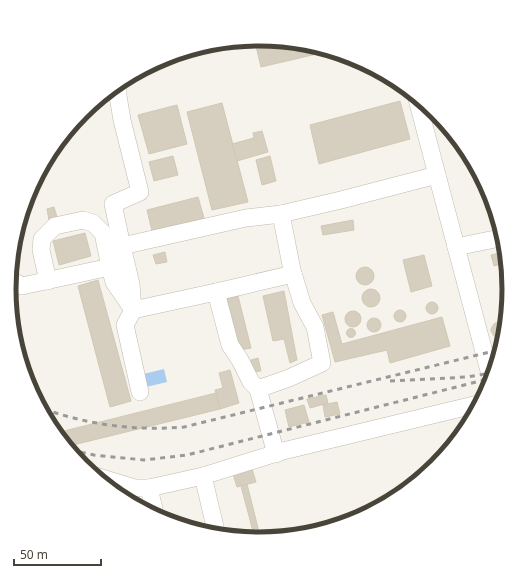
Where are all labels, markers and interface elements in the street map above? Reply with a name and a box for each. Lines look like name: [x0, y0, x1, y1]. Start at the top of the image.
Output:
scale bar: [14, 541, 101, 567]
text: 50 m: [20, 546, 48, 563]

